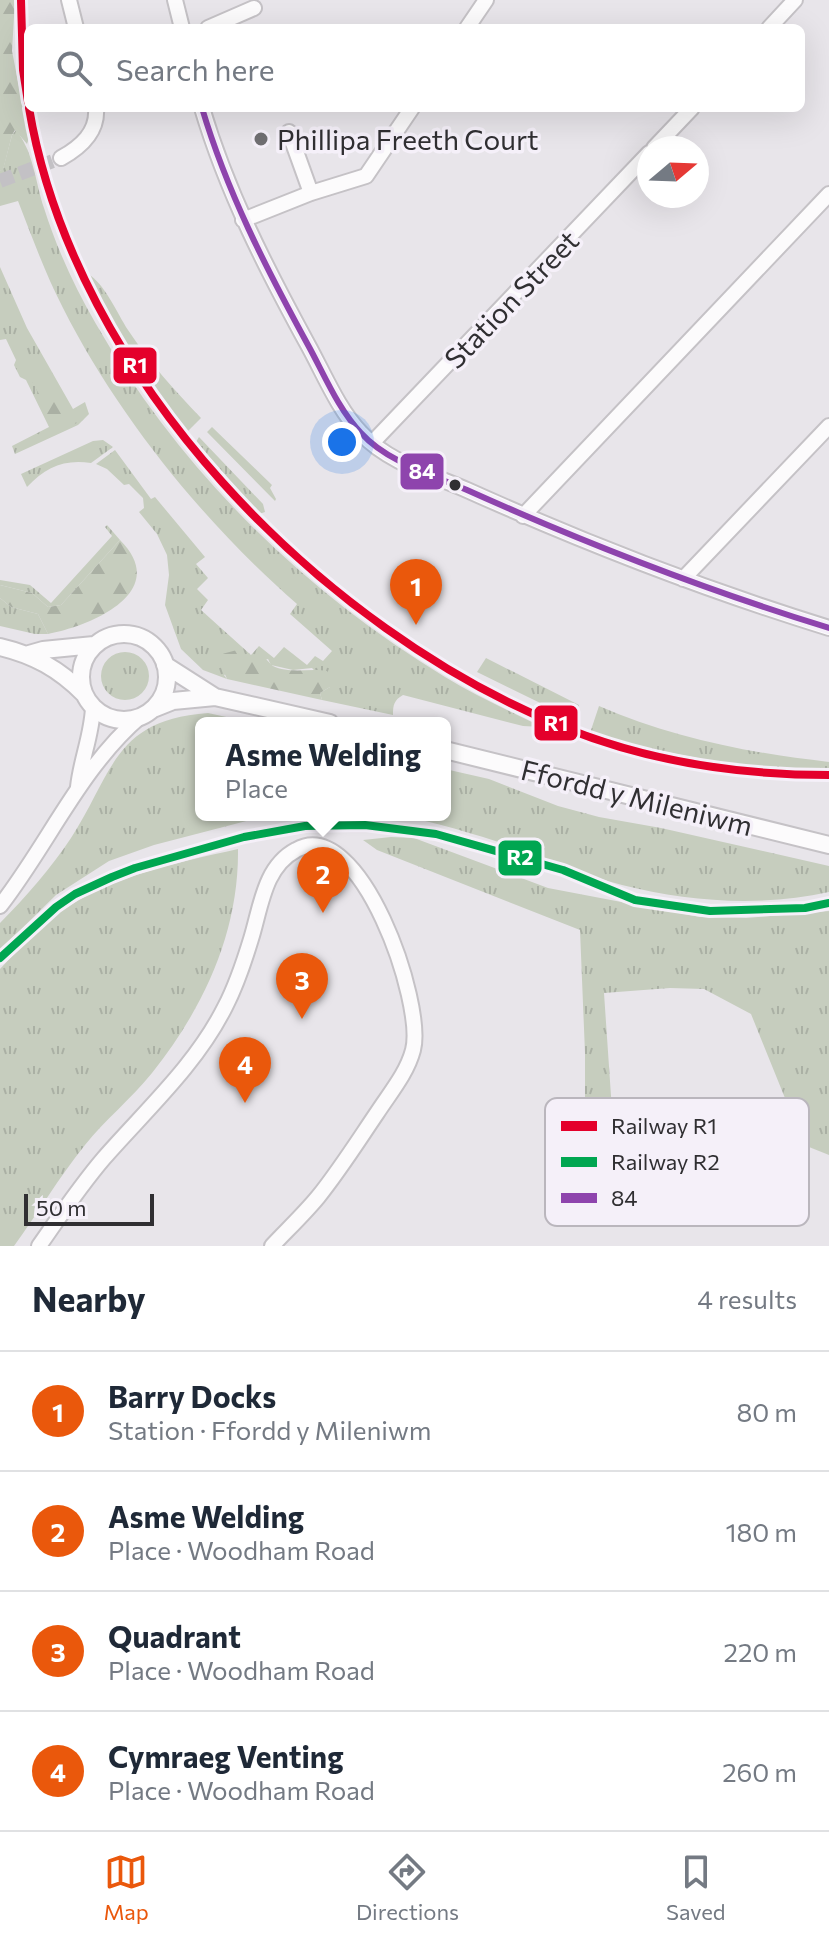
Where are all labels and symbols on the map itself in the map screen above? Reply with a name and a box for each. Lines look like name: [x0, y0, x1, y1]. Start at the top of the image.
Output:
place label: Phillipa Freeth Court: [277, 122, 539, 156]
marker: Phillipa Freeth Court: [252, 130, 270, 148]
north arrow: [637, 136, 709, 208]
street label: Station Street: [437, 223, 585, 375]
line badge: R1: [112, 346, 158, 385]
text: R1: [122, 351, 148, 378]
your location: [322, 422, 362, 462]
line badge: 84: [399, 452, 445, 491]
text: 84: [408, 457, 436, 484]
unlabelled marker: [447, 477, 463, 493]
pin: 1: [390, 559, 442, 625]
line badge: R1: [533, 704, 579, 742]
text: R1: [543, 709, 569, 736]
street label: Ffordd y Mileniwm: [518, 752, 756, 842]
line badge: R2: [497, 839, 543, 877]
text: R2: [506, 843, 534, 870]
pin: 2: [297, 847, 349, 913]
pin: 3: [276, 953, 328, 1019]
pin: 4: [219, 1037, 271, 1103]
legend: [545, 1098, 809, 1226]
text: Railway R1: [611, 1112, 717, 1139]
text: Railway R2: [611, 1148, 720, 1175]
text: 84: [611, 1184, 638, 1211]
scale bar: [24, 1190, 154, 1226]

